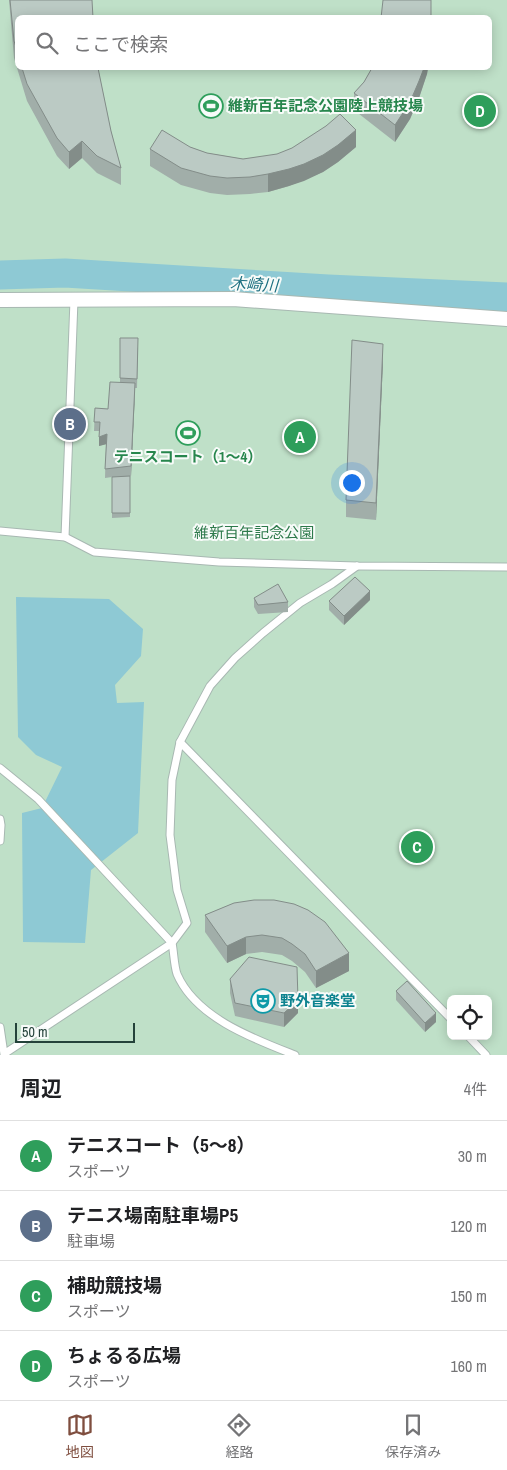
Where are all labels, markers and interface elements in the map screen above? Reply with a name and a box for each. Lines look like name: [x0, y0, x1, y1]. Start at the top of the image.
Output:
search box: [15, 15, 492, 70]
icon: search: [33, 29, 61, 57]
text: ここで検索: [73, 31, 168, 57]
pin: D: [464, 92, 496, 130]
sports icon: 維新百年記念公園陸上競技場: [198, 93, 224, 119]
place label: 維新百年記念公園陸上競技場: [228, 95, 423, 116]
water label: 木崎川: [229, 272, 281, 296]
pin: B: [54, 405, 86, 443]
pin: A: [284, 418, 316, 456]
sports icon: テニスコート（1～4）: [175, 420, 201, 446]
place label: テニスコート（1～4）: [114, 446, 262, 467]
your location: [339, 470, 365, 496]
park label: 維新百年記念公園: [194, 522, 314, 543]
pin: C: [401, 828, 433, 866]
theatre icon: 野外音楽堂: [250, 988, 276, 1014]
place label: 野外音楽堂: [280, 990, 355, 1011]
map controls: [447, 995, 492, 1040]
button: locate: [447, 995, 492, 1040]
scale bar: [15, 1020, 135, 1043]
text: 50 m: [22, 1023, 48, 1041]
text: 周辺: [20, 1074, 62, 1103]
text: 4件: [464, 1078, 487, 1100]
text: テニスコート（5～8）: [67, 1132, 255, 1158]
text: A: [31, 1145, 41, 1167]
text: 30 m: [458, 1145, 487, 1167]
text: スポーツ: [67, 1160, 131, 1182]
text: テニス場南駐車場P5: [67, 1202, 238, 1228]
text: B: [31, 1215, 41, 1237]
text: 120 m: [451, 1215, 487, 1237]
text: 駐車場: [67, 1230, 115, 1252]
text: 補助競技場: [67, 1272, 162, 1298]
text: C: [31, 1285, 41, 1307]
text: 150 m: [451, 1285, 487, 1307]
text: スポーツ: [67, 1300, 131, 1322]
text: ちょるる広場: [67, 1342, 181, 1368]
text: D: [31, 1355, 41, 1377]
text: 160 m: [451, 1355, 487, 1377]
text: スポーツ: [67, 1370, 131, 1392]
tab: 地図: [66, 1411, 94, 1461]
tab: 経路: [225, 1411, 253, 1461]
tab: 保存済み: [385, 1411, 441, 1461]

